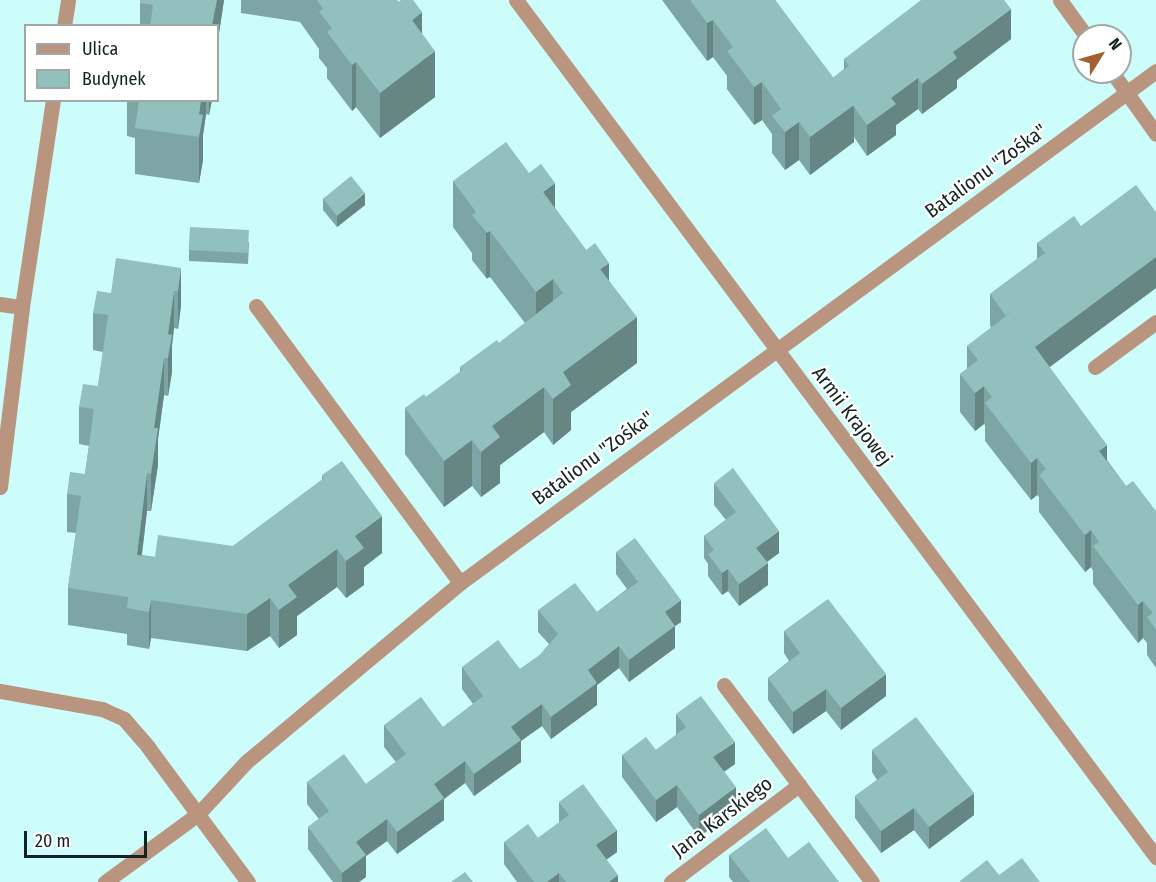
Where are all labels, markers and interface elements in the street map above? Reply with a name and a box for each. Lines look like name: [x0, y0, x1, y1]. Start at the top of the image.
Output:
legend: [24, 24, 219, 102]
north arrow: [1072, 24, 1132, 84]
text: N: [1105, 35, 1126, 54]
text: Ulica: [82, 38, 118, 60]
text: Budynek: [82, 68, 146, 90]
street label: Batalionu "Zośka": [920, 119, 1052, 223]
street label: Armii Krajowej: [807, 362, 897, 470]
street label: Batalionu "Zośka": [527, 406, 659, 510]
street label: Jana Karskiego: [667, 771, 777, 863]
scale bar: [27, 819, 150, 857]
text: 20 m: [35, 830, 70, 852]

